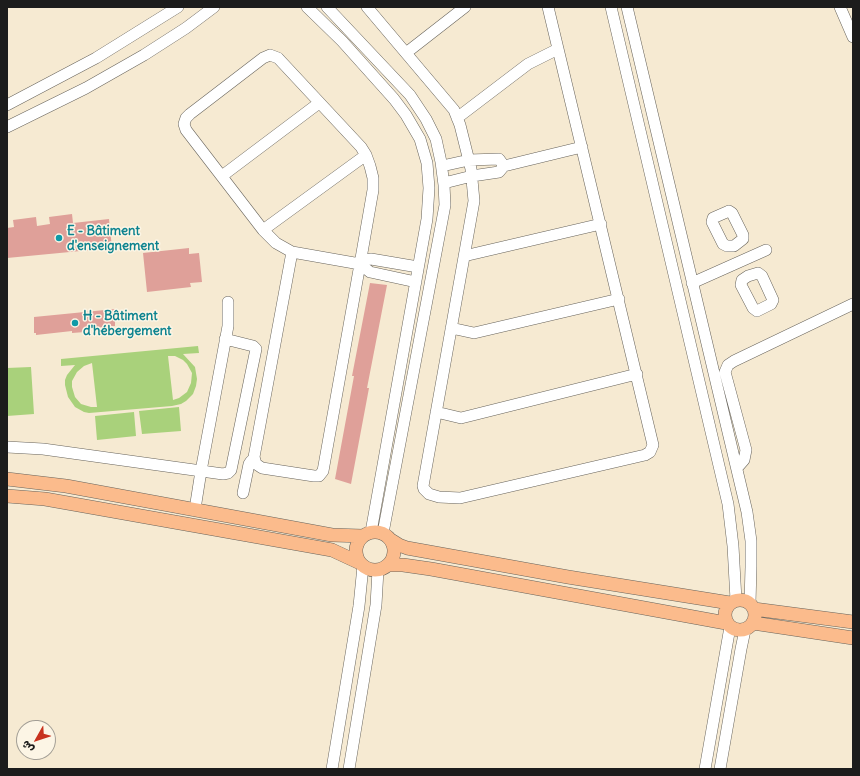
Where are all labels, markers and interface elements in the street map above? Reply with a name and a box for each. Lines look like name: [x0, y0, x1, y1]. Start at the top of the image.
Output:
place label: E - Bâtiment d'enseignement: [67, 223, 159, 254]
marker: E - Bâtiment d'enseignement: [54, 233, 64, 243]
place label: H - Bâtiment d'hébergement: [83, 308, 171, 339]
marker: H - Bâtiment d'hébergement: [70, 318, 80, 328]
north arrow: [16, 720, 56, 760]
text: ش: [18, 738, 37, 756]

